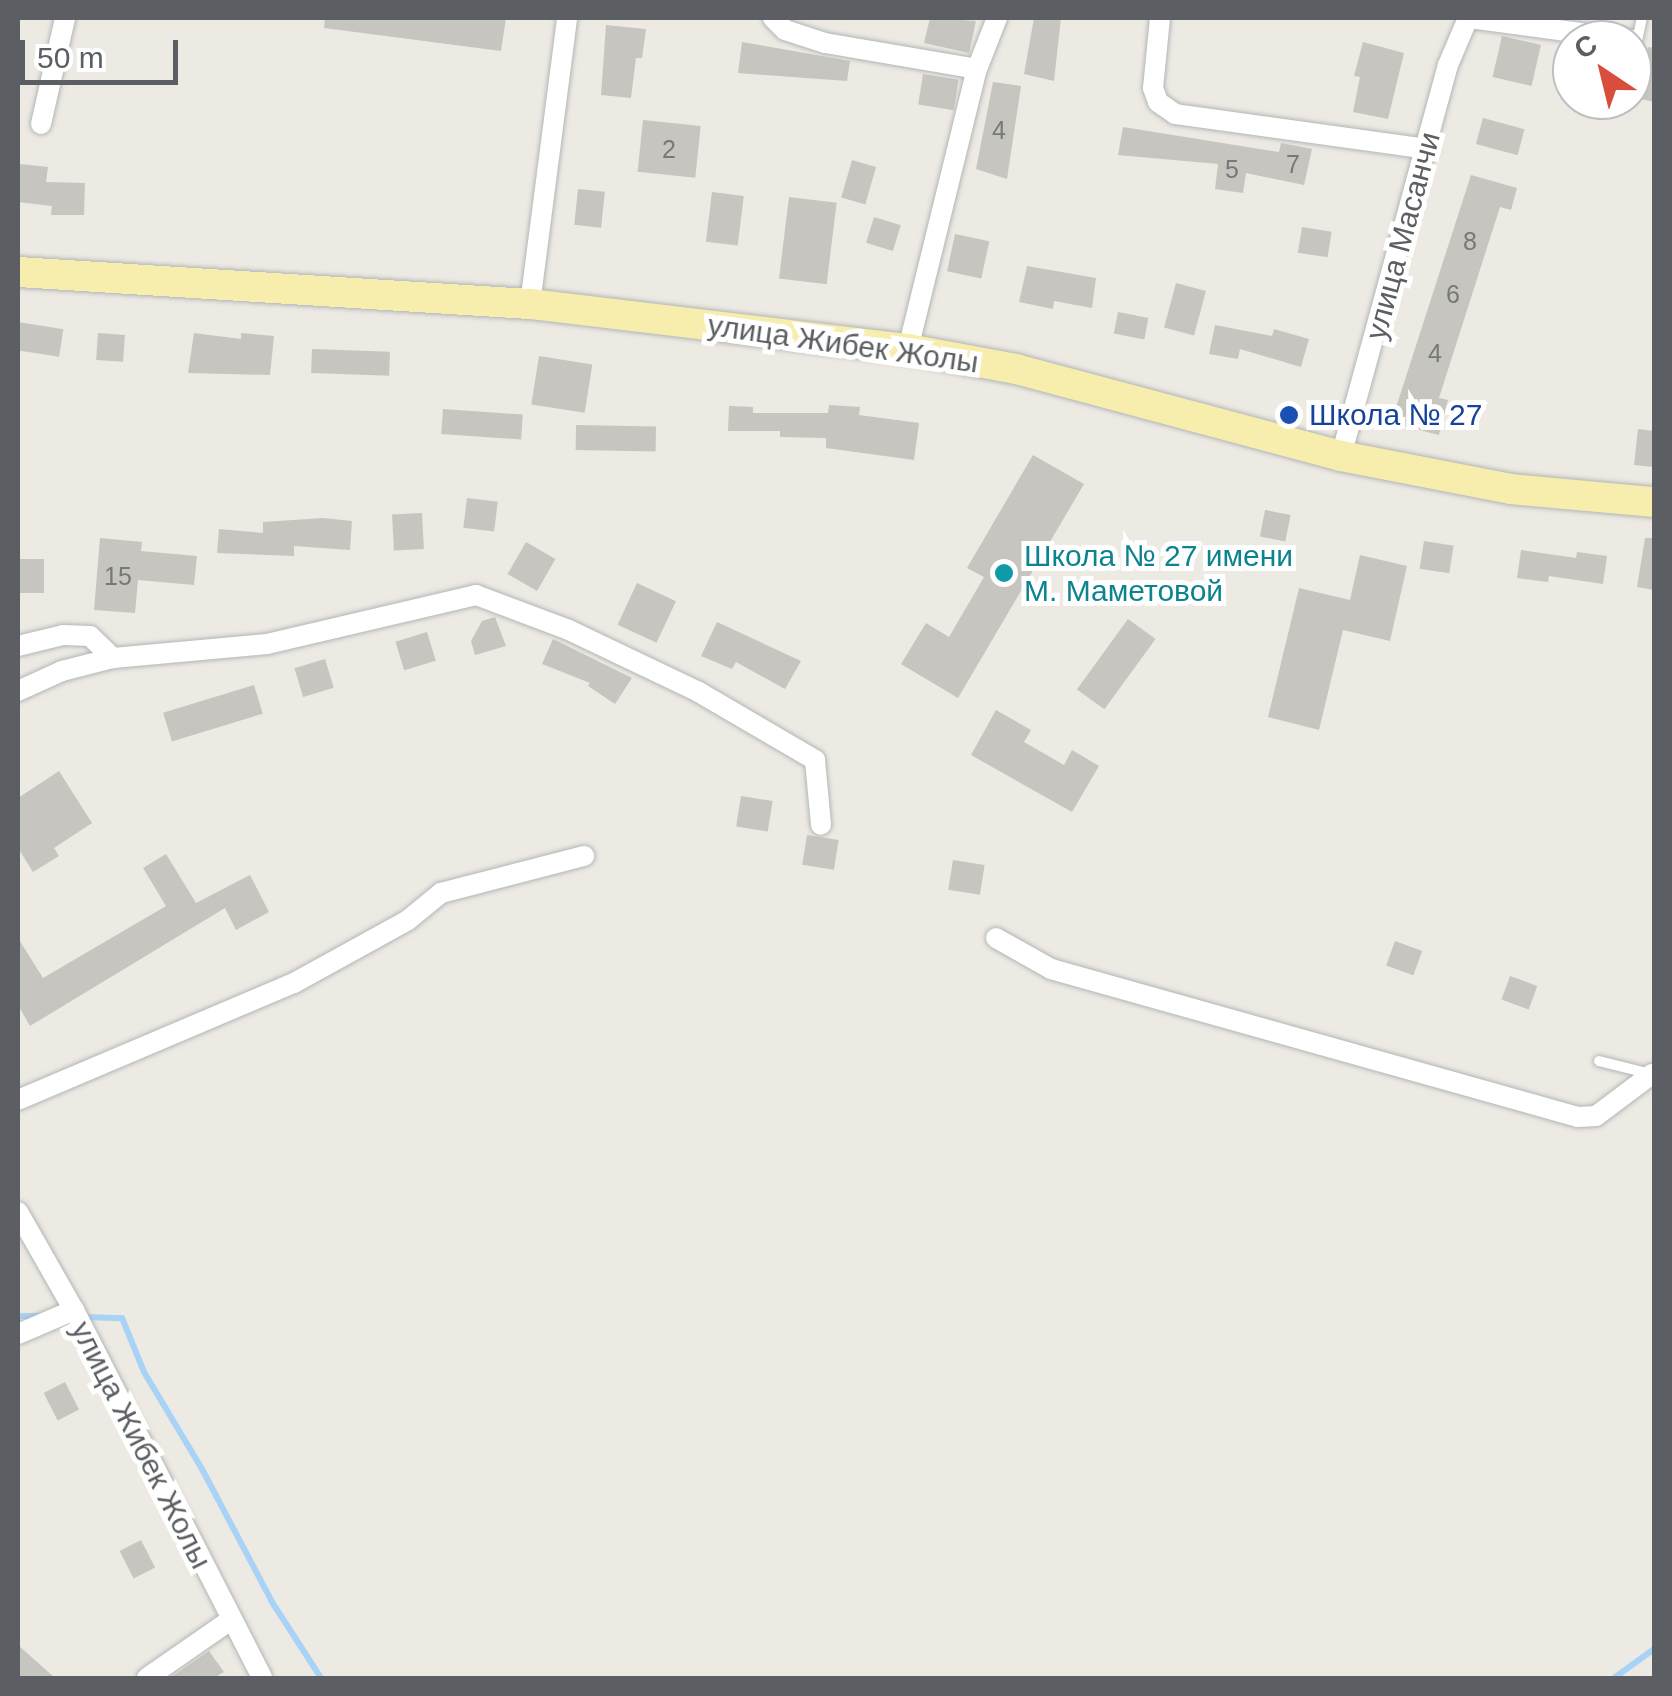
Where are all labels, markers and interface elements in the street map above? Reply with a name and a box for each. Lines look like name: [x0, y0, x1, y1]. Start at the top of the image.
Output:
scale bar: [25, 20, 182, 82]
north arrow: [1552, 20, 1652, 120]
text: С: [1568, 28, 1603, 65]
text: 50 m: [37, 41, 104, 74]
house number: 4: [992, 115, 1006, 145]
street label: улица Масанчи: [1358, 128, 1448, 344]
house number: 2: [662, 134, 676, 164]
house number: 7: [1286, 149, 1300, 179]
house number: 5: [1225, 154, 1239, 184]
house number: 8: [1463, 226, 1477, 256]
house number: 6: [1446, 279, 1460, 309]
street label: улица Жибек Жолы: [705, 307, 981, 381]
house number: 4: [1428, 338, 1442, 368]
place label: Школа № 27: [1309, 397, 1482, 433]
marker: Школа № 27: [1278, 404, 1300, 426]
place label: Школа № 27 имени М. Маметовой: [1024, 538, 1293, 608]
house number: 15: [104, 561, 132, 591]
marker: Школа № 27 имени М. Маметовой: [993, 562, 1015, 584]
street label: улица Жибек Жолы: [63, 1315, 219, 1575]

